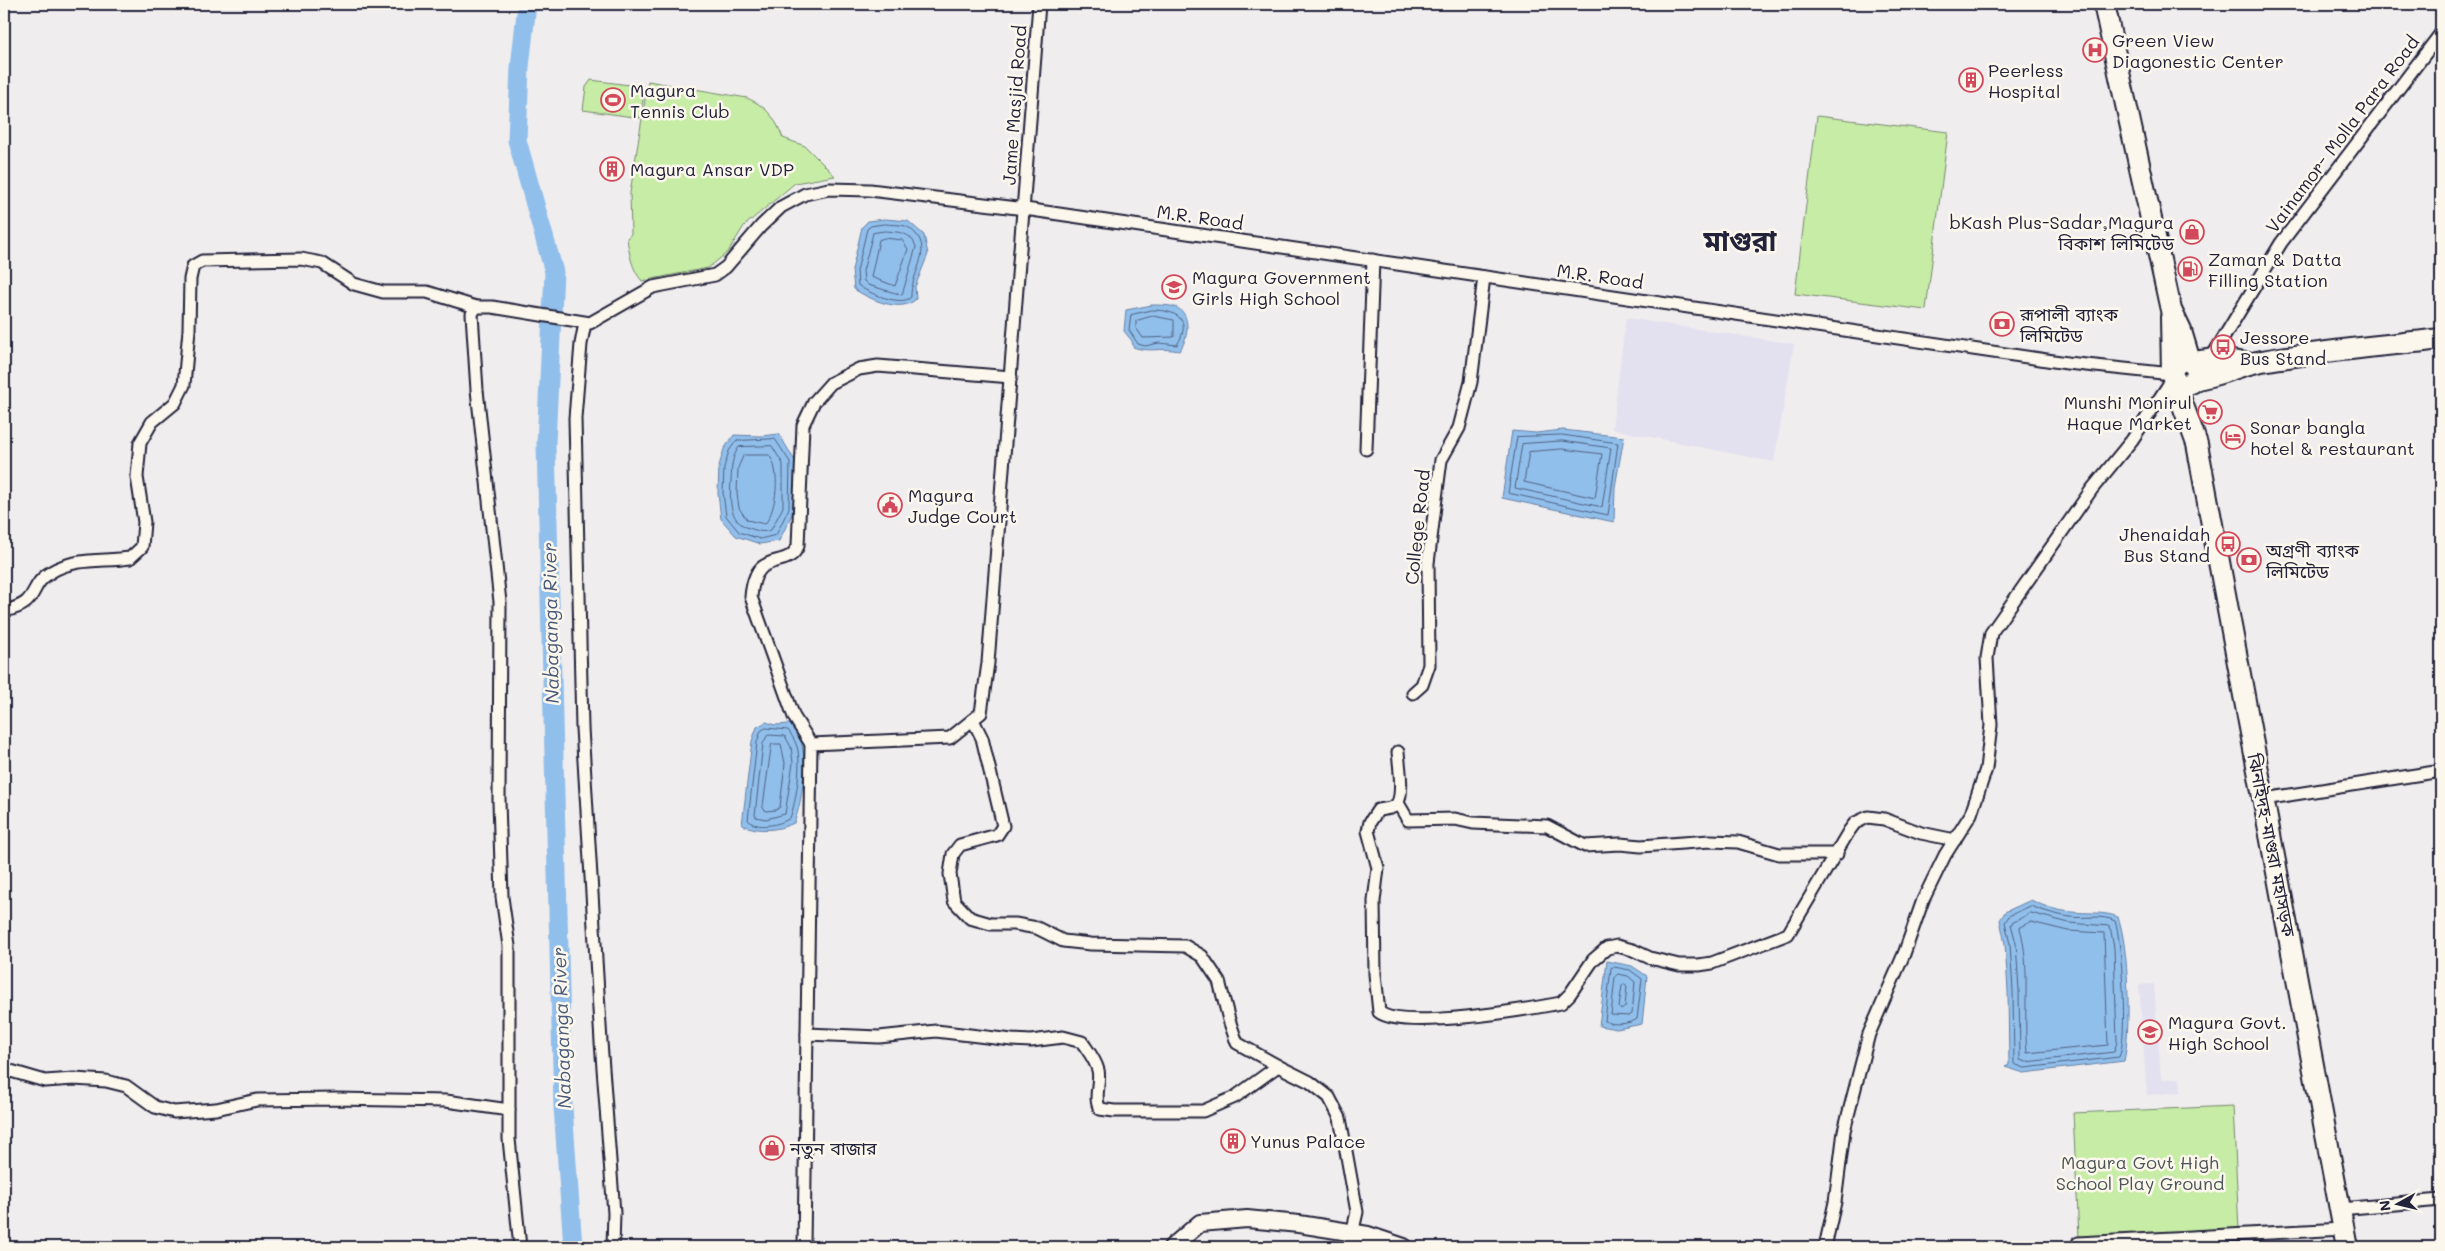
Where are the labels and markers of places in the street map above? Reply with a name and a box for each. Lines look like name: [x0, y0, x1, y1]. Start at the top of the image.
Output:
place label: Green View Diagonestic Center: [2112, 28, 2284, 73]
hospital icon: Green View Diagonestic Center: [2082, 37, 2108, 63]
place label: Peerless Hospital: [1988, 58, 2063, 103]
building icon: Peerless Hospital: [1958, 67, 1984, 93]
place label: Magura Tennis Club: [630, 78, 730, 123]
sports icon: Magura Tennis Club: [600, 87, 626, 113]
building icon: Magura Ansar VDP: [599, 156, 625, 182]
place label: Magura Ansar VDP: [630, 157, 794, 181]
place label: bKash Plus-Sadar,Magura বিকাশ লিমিটেড: [1950, 210, 2174, 255]
shop icon: bKash Plus-Sadar,Magura বিকাশ লিমিটেড: [2179, 219, 2205, 245]
place label: Zaman & Datta Filling Station: [2208, 247, 2342, 292]
fuel station icon: Zaman & Datta Filling Station: [2177, 256, 2203, 282]
place label: Magura Government Girls High School: [1192, 265, 1371, 310]
school or university icon: Magura Government Girls High School: [1161, 274, 1187, 300]
place label: রূপালী ব্যাংক লিমিটেড: [2019, 302, 2118, 347]
bank icon: রূপালী ব্যাংক লিমিটেড: [1989, 311, 2015, 337]
place label: Jessore Bus Stand: [2240, 325, 2326, 370]
bus stop icon: Jessore Bus Stand: [2210, 334, 2236, 360]
place label: Munshi Monirul Haque Market: [2064, 390, 2192, 435]
supermarket icon: Munshi Monirul Haque Market: [2197, 399, 2223, 425]
place label: Sonar bangla hotel & restaurant: [2250, 415, 2415, 460]
hotel icon: Sonar bangla hotel & restaurant: [2220, 424, 2246, 450]
place label: Magura Judge Court: [908, 483, 1017, 528]
public building icon: Magura Judge Court: [877, 492, 903, 518]
place label: Jhenaidah Bus Stand: [2119, 522, 2210, 567]
bus stop icon: Jhenaidah Bus Stand: [2215, 531, 2241, 557]
place label: অগ্রণী ব্যাংক লিমিটেড: [2265, 538, 2360, 583]
bank icon: অগ্রণী ব্যাংক লিমিটেড: [2236, 547, 2262, 573]
place label: Magura Govt. High School: [2168, 1010, 2287, 1055]
school or university icon: Magura Govt. High School: [2137, 1019, 2163, 1045]
building icon: Yunus Palace: [1220, 1128, 1246, 1154]
place label: Yunus Palace: [1250, 1129, 1366, 1153]
shop icon: নতুন বাজার: [759, 1135, 785, 1161]
place label: নতুন বাজার: [789, 1136, 877, 1160]

